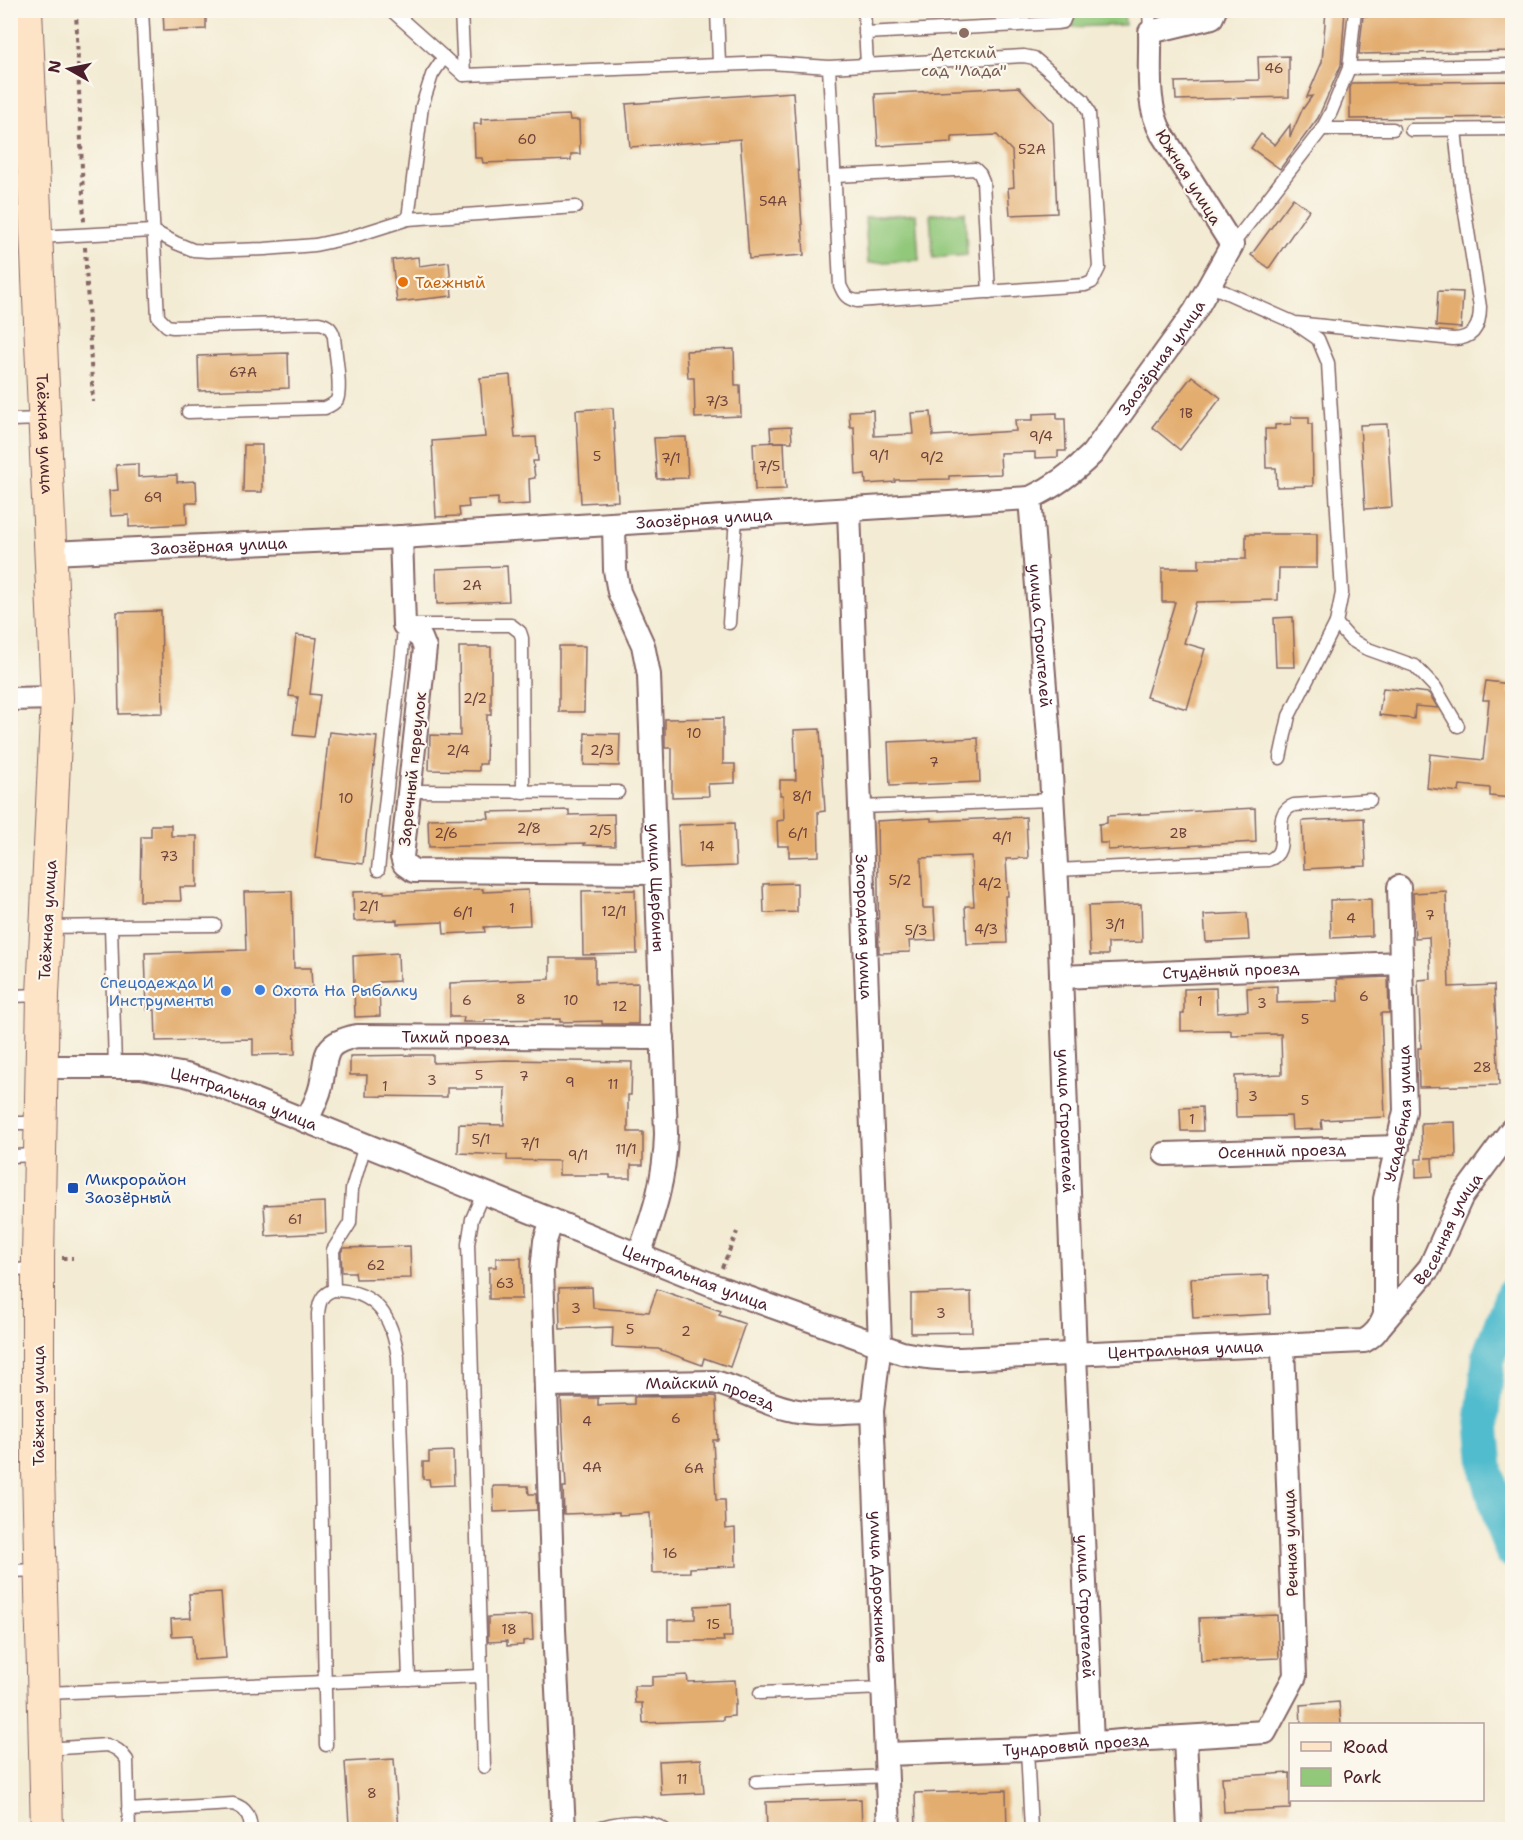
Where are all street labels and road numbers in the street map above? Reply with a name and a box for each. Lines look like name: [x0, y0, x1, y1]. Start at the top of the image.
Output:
street label: Южная улица: [1151, 125, 1226, 229]
street label: Заозёрная улица: [1113, 296, 1210, 419]
street label: Таёжная улица: [31, 373, 58, 494]
street label: Заозёрная улица: [635, 504, 773, 533]
street label: Заозёрная улица: [150, 532, 288, 559]
street label: улица Строителей: [1024, 563, 1057, 708]
street label: Заречный переулок: [394, 690, 431, 847]
street label: улица Щербины: [644, 823, 669, 953]
street label: Загородная улица: [851, 854, 877, 1000]
street label: Таёжная улица: [34, 859, 61, 981]
street label: Студёный проезд: [1162, 957, 1300, 984]
street label: Тихий проезд: [401, 1026, 510, 1048]
street label: Усадебная улица: [1379, 1045, 1416, 1184]
street label: улица Строителей: [1053, 1049, 1079, 1193]
street label: Центральная улица: [169, 1062, 321, 1136]
street label: Осенний проезд: [1218, 1139, 1346, 1163]
street label: Весенняя улица: [1409, 1169, 1487, 1290]
street label: Центральная улица: [619, 1240, 772, 1315]
street label: Центральная улица: [1107, 1335, 1264, 1363]
street label: Таёжная улица: [28, 1346, 49, 1466]
street label: Майский проезд: [645, 1372, 778, 1415]
street label: Речная улица: [1278, 1489, 1303, 1597]
street label: улица Дорожников: [865, 1510, 892, 1663]
street label: улица Строителей: [1072, 1534, 1099, 1679]
street label: Тундровый проезд: [1002, 1729, 1150, 1761]

